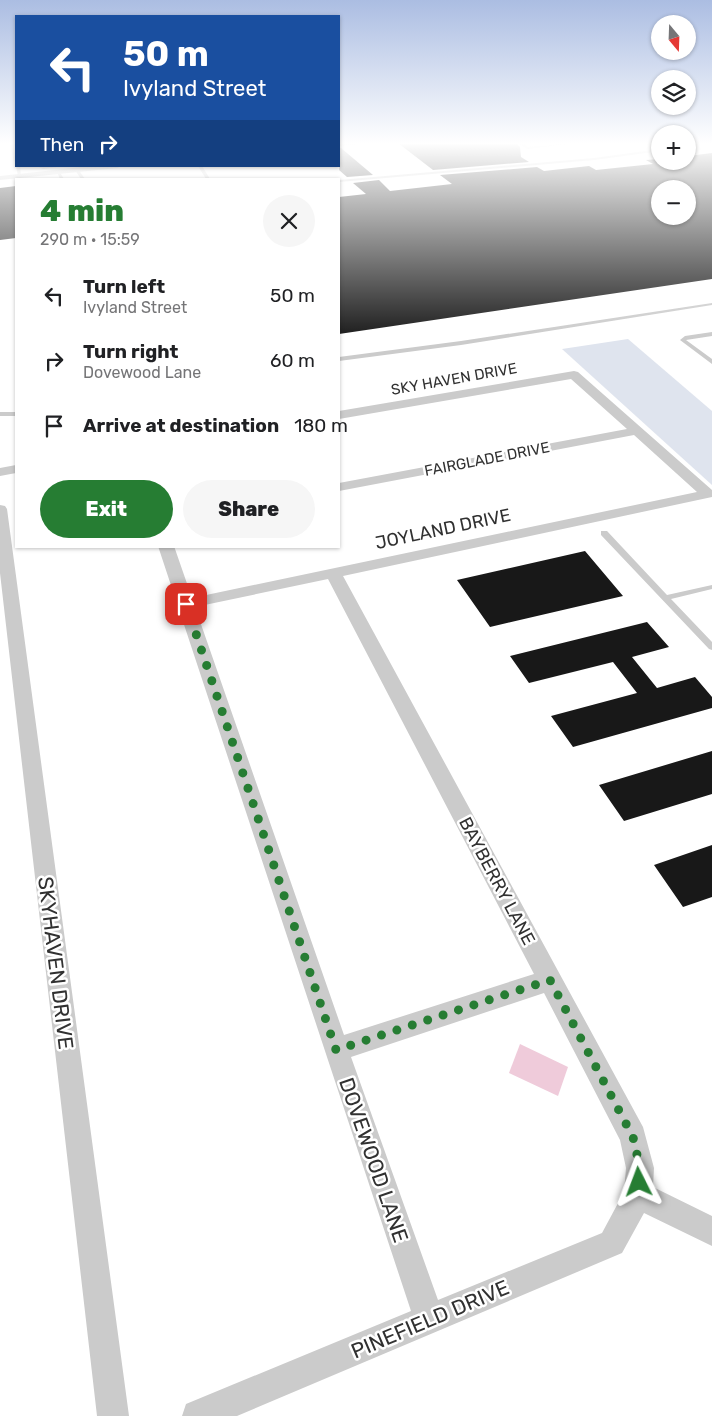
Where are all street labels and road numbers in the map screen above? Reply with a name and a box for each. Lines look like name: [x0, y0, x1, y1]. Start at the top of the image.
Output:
street label: SKY HAVEN DRIVE: [390, 359, 518, 399]
street label: FAIRGLADE DRIVE: [423, 438, 551, 480]
street label: JOYLAND DRIVE: [373, 504, 513, 554]
street label: BAYBERRY LANE: [454, 813, 540, 949]
street label: SKYHAVEN DRIVE: [33, 875, 79, 1051]
street label: DOVEWOOD LANE: [334, 1074, 414, 1246]
street label: PINEFIELD DRIVE: [347, 1274, 513, 1364]

